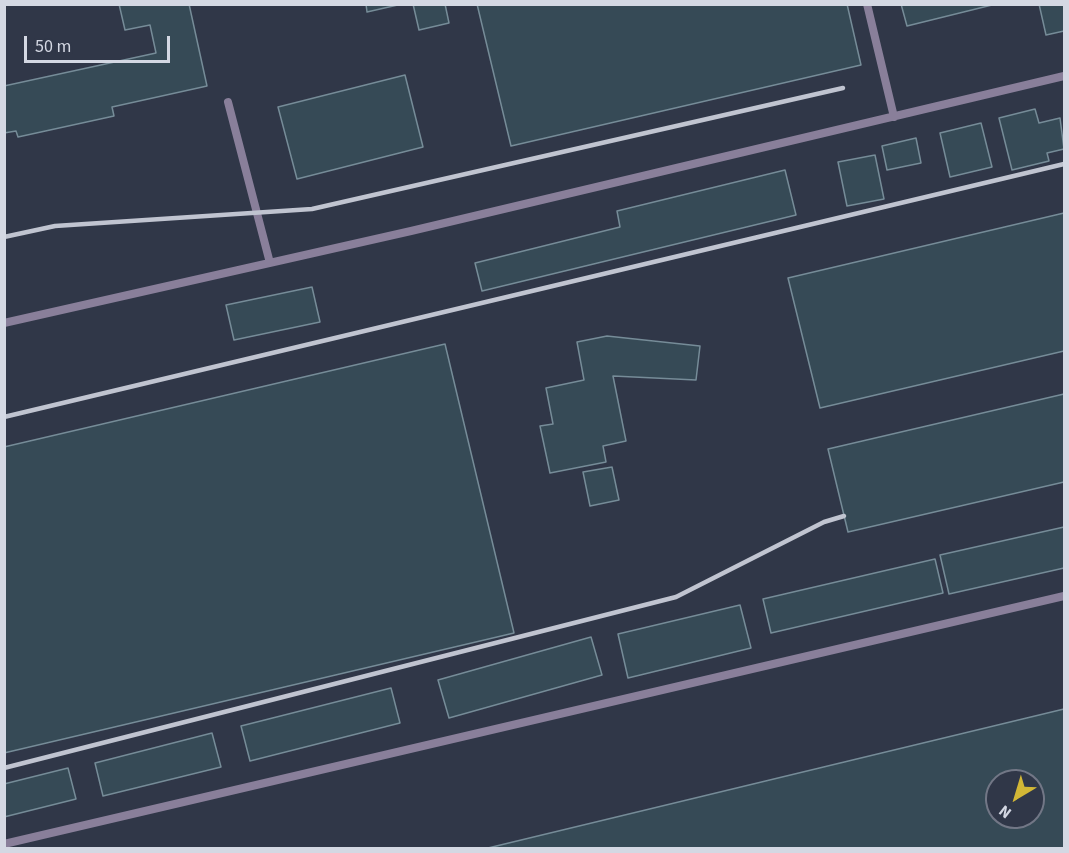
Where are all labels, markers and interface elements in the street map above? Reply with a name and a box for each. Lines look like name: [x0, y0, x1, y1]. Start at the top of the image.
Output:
scale bar: [27, 24, 172, 62]
text: 50 m: [35, 34, 71, 59]
north arrow: [985, 769, 1045, 829]
text: N: [994, 800, 1016, 824]

